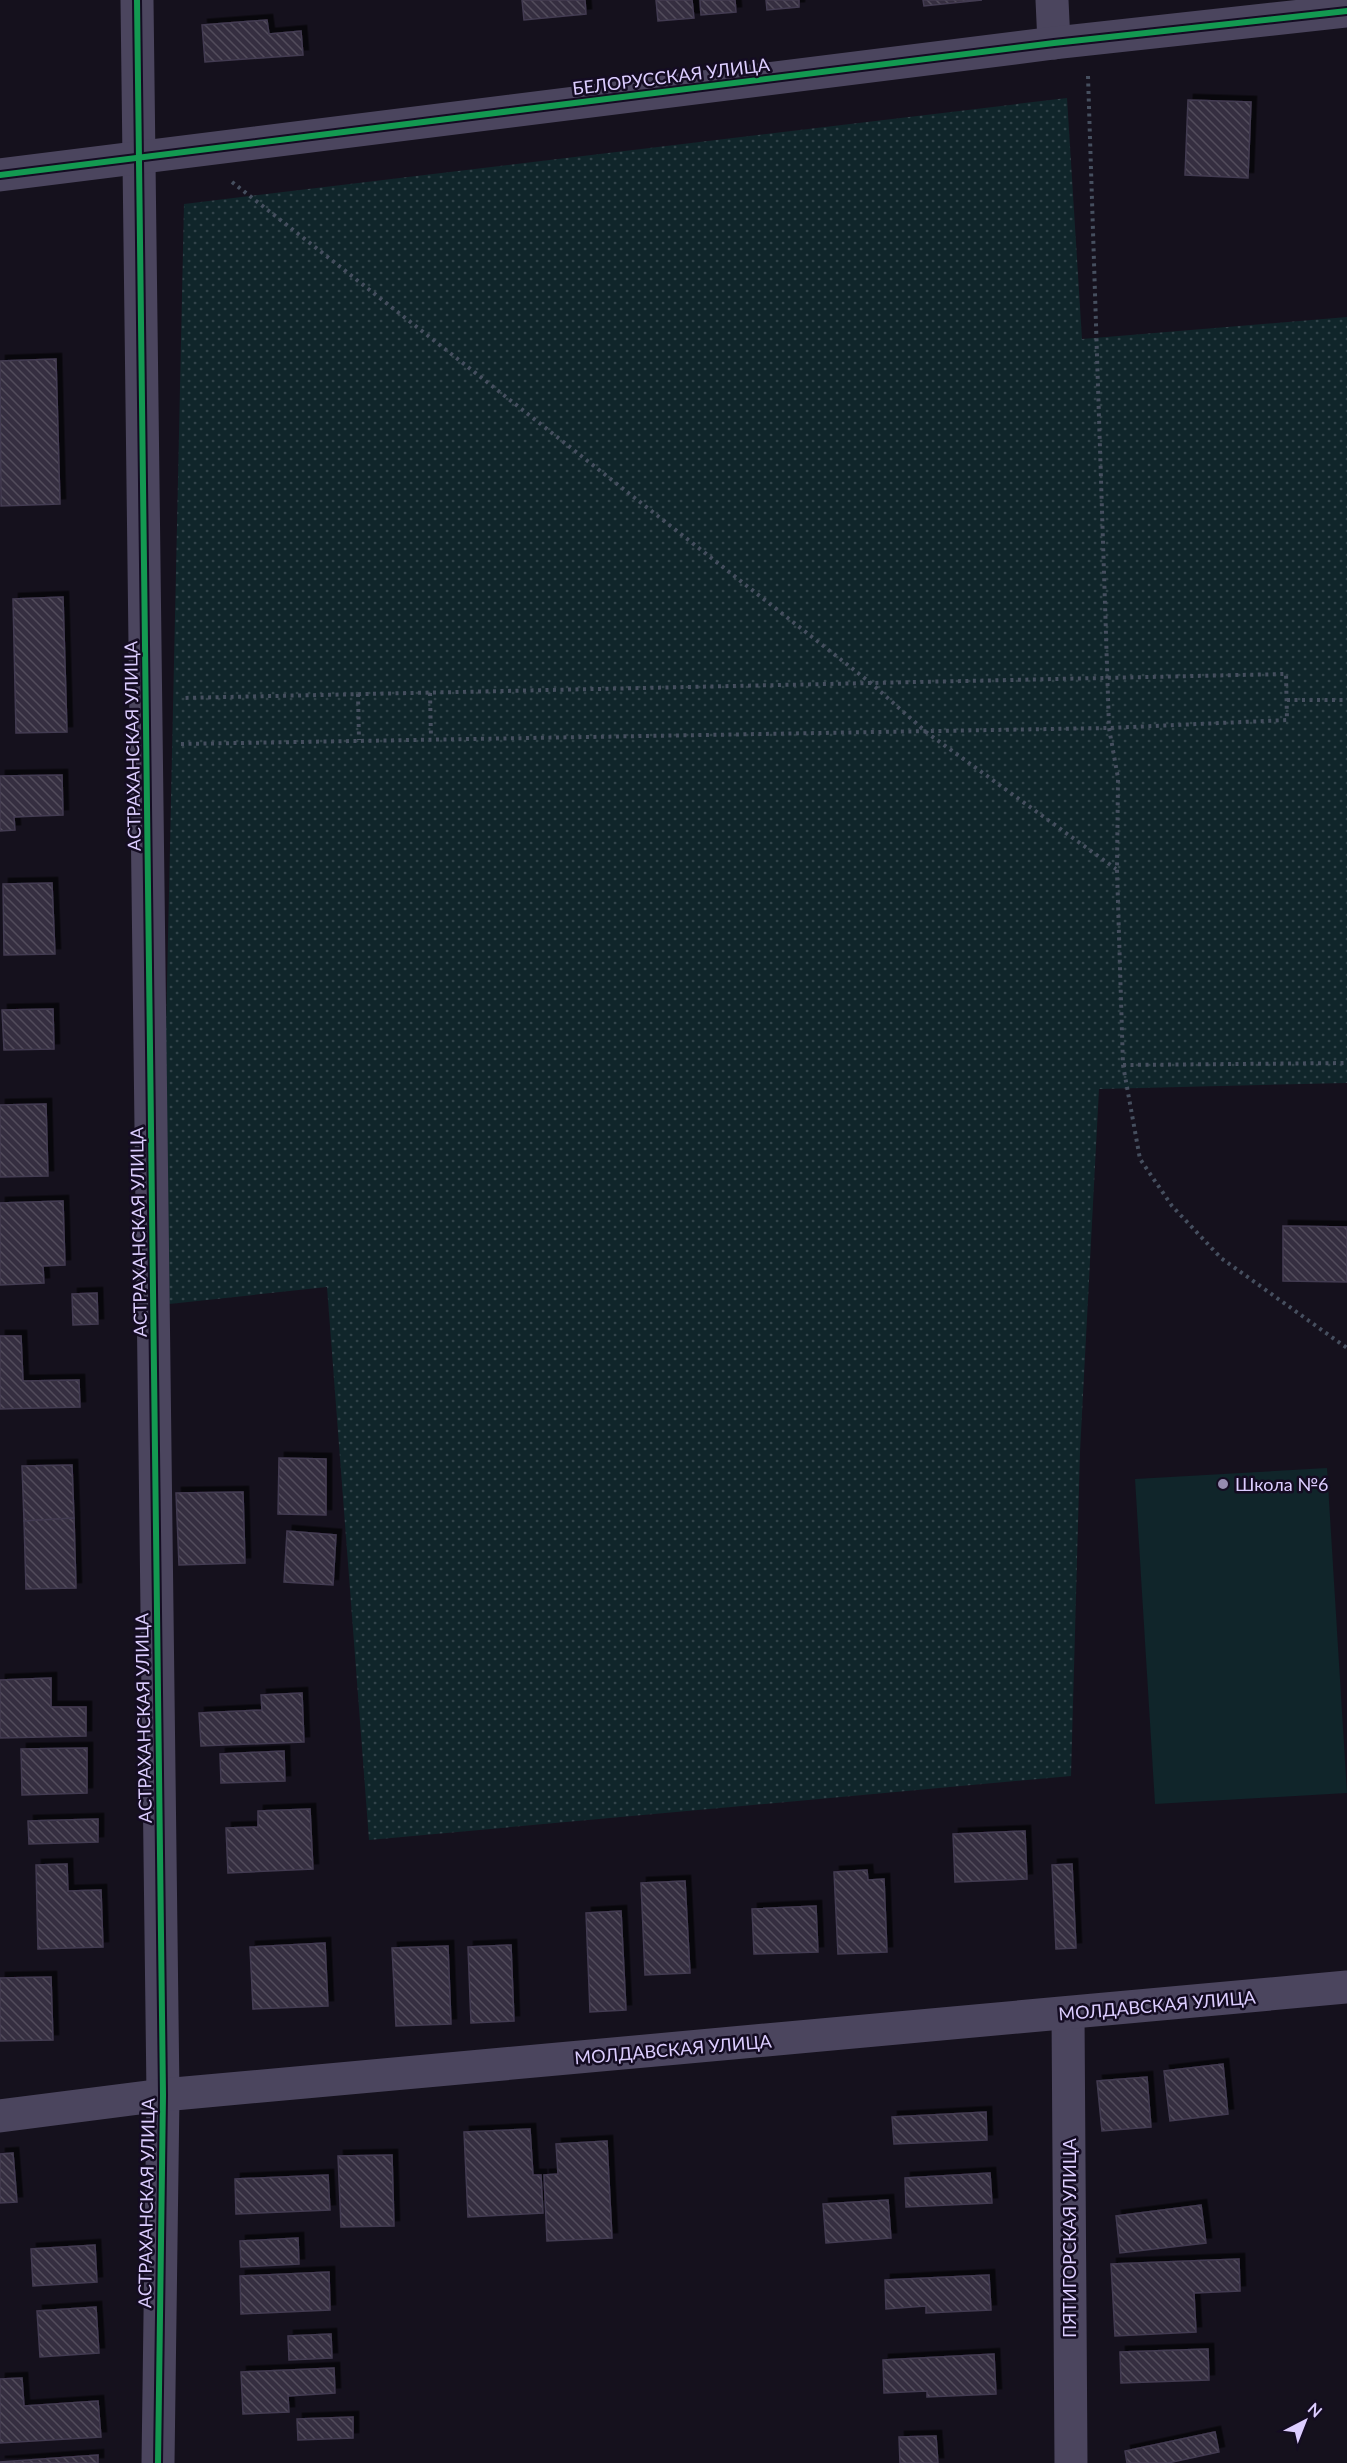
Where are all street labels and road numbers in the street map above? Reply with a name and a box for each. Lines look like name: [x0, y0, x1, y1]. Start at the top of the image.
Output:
street label: БЕЛОРУССКАЯ УЛИЦА: [571, 53, 772, 99]
street label: АСТРАХАНСКАЯ УЛИЦА: [119, 640, 145, 851]
street label: АСТРАХАНСКАЯ УЛИЦА: [125, 1126, 151, 1337]
street label: АСТРАХАНСКАЯ УЛИЦА: [130, 1612, 156, 1823]
street label: МОЛДАВСКАЯ УЛИЦА: [1057, 1985, 1257, 2025]
street label: МОЛДАВСКАЯ УЛИЦА: [573, 2029, 773, 2069]
street label: АСТРАХАНСКАЯ УЛИЦА: [133, 2097, 159, 2308]
street label: ПЯТИГОРСКАЯ УЛИЦА: [1058, 2137, 1080, 2338]

